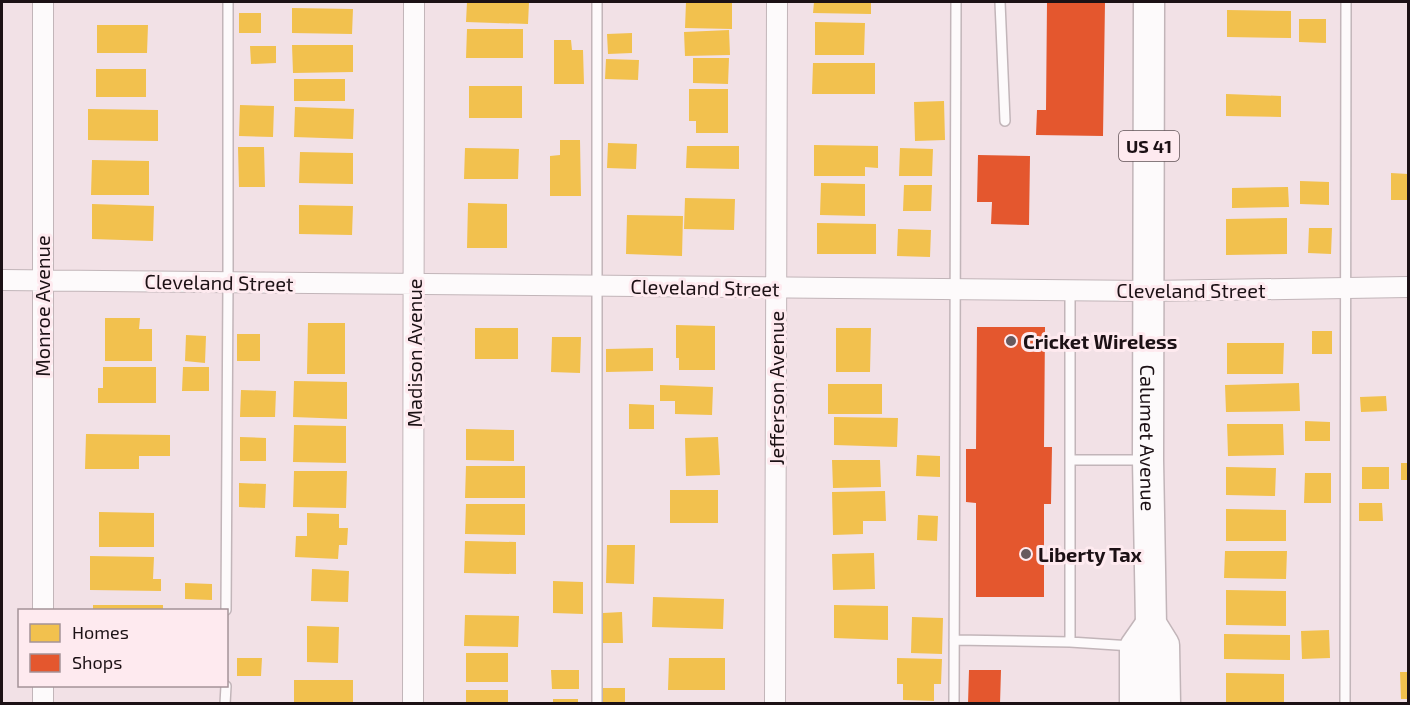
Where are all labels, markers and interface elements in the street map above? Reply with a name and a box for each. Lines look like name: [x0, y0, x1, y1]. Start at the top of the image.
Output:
road number: US 41: [1119, 131, 1179, 161]
street label: Monroe Avenue: [30, 235, 54, 377]
street label: Cleveland Street: [144, 269, 294, 295]
street label: Cleveland Street: [630, 274, 780, 300]
street label: Madison Avenue: [402, 278, 426, 428]
street label: Cleveland Street: [1116, 278, 1266, 302]
street label: Jefferson Avenue: [764, 311, 788, 465]
place label: Cricket Wireless: [1023, 329, 1177, 353]
marker: Cricket Wireless: [1004, 334, 1018, 348]
street label: Calumet Avenue: [1136, 365, 1161, 512]
place label: Liberty Tax: [1038, 542, 1143, 567]
marker: Liberty Tax: [1019, 547, 1033, 561]
legend: [18, 609, 228, 687]
text: Homes: [72, 621, 129, 643]
text: Shops: [72, 651, 122, 673]

